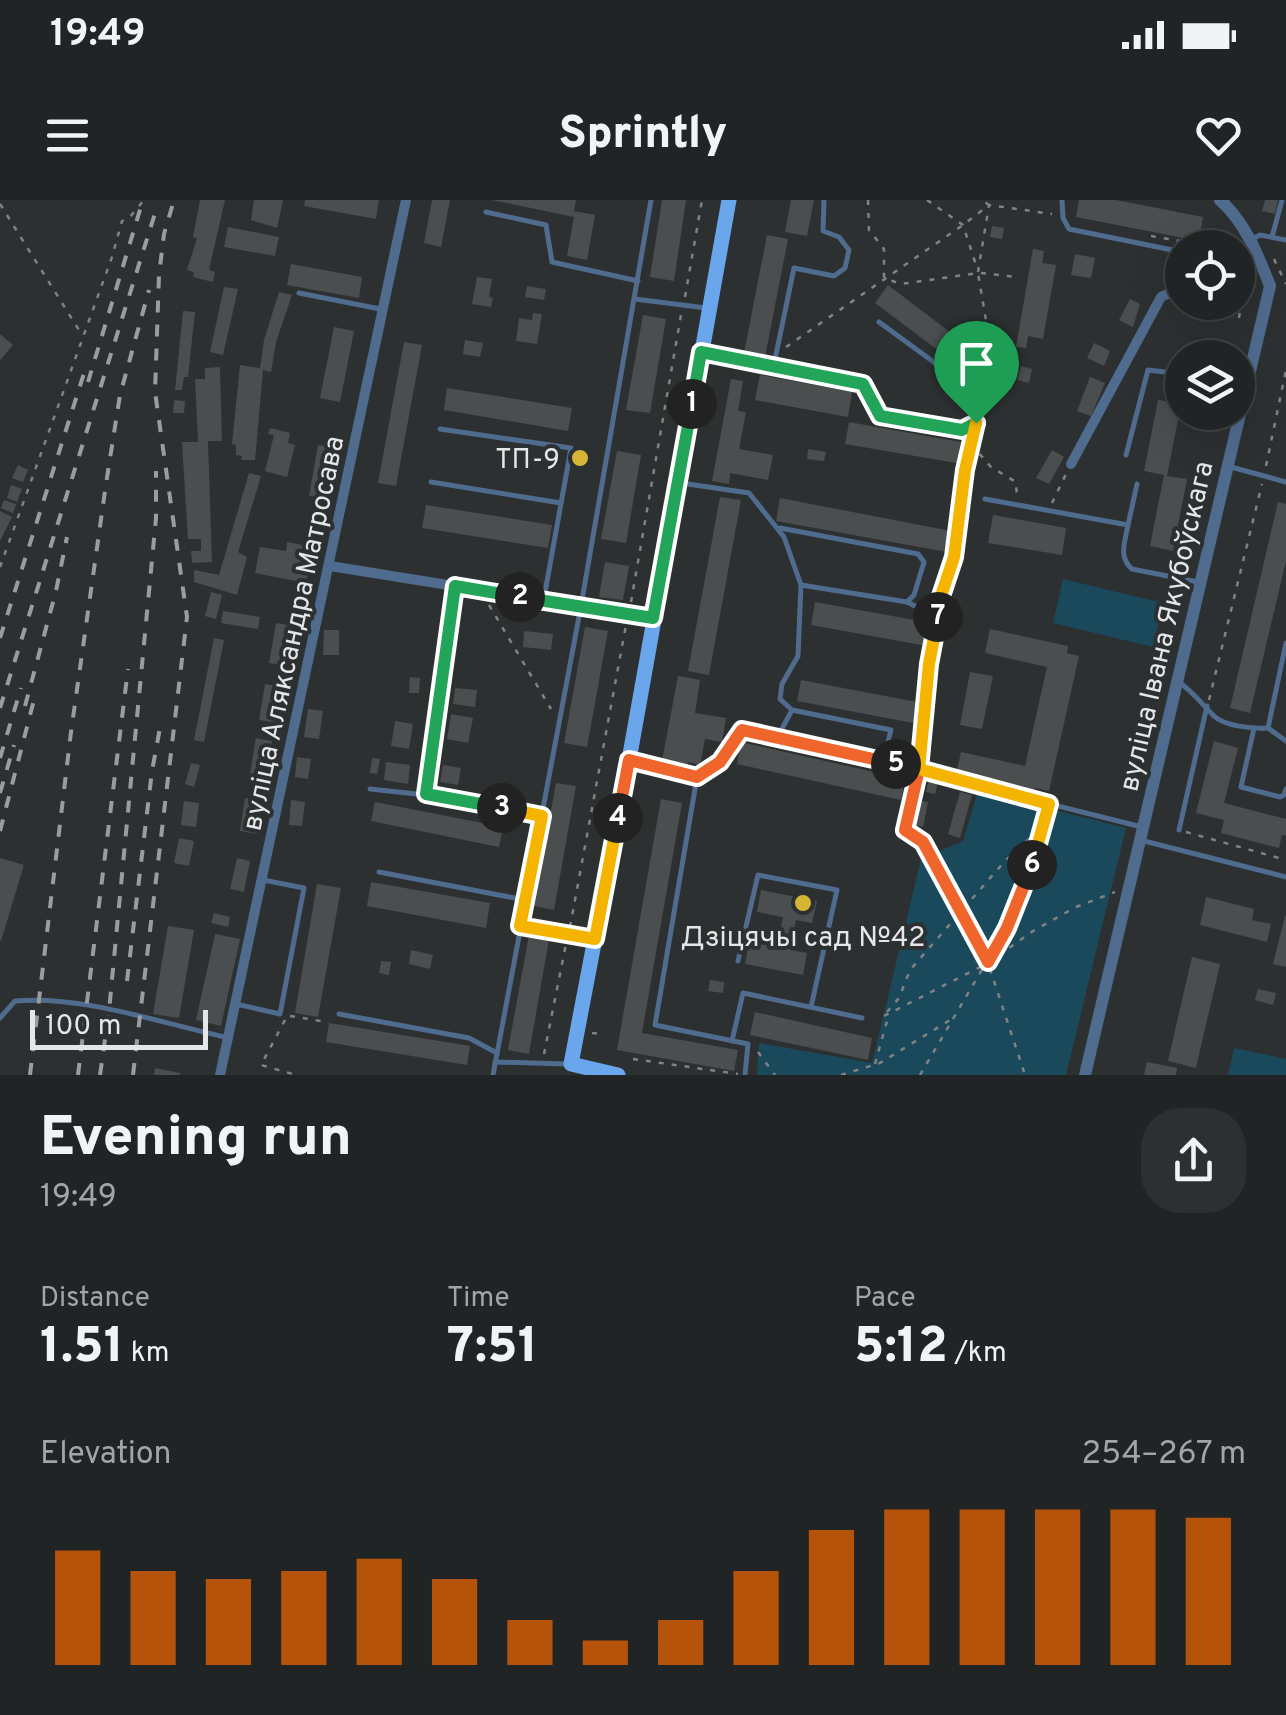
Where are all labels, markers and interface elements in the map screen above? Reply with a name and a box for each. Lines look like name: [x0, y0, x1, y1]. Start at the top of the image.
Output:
text: 19:49: [50, 11, 146, 60]
text: Sprintly: [559, 107, 727, 164]
icon: menu: [40, 108, 95, 163]
icon: heart: [1191, 108, 1246, 163]
map controls: [1165, 230, 1255, 430]
button: locate: [1165, 230, 1255, 320]
pin: [934, 321, 1019, 424]
icon: arrive: [949, 336, 1004, 391]
button: layers: [1165, 340, 1255, 430]
pin: 1: [667, 379, 717, 429]
text: 1: [686, 386, 698, 422]
street label: вуліца Аляксандра Матросава: [235, 433, 354, 834]
place label: ТП-9: [495, 443, 560, 479]
marker: ТП-9: [569, 447, 591, 469]
street label: вуліца Івана Якубоўскага: [1112, 458, 1223, 795]
pin: 2: [495, 572, 545, 622]
text: 2: [511, 579, 529, 615]
pin: 7: [913, 592, 963, 642]
text: 7: [930, 599, 946, 635]
pin: 5: [871, 739, 921, 789]
text: 5: [887, 746, 905, 782]
pin: 3: [477, 783, 527, 833]
text: 3: [494, 790, 510, 826]
pin: 4: [593, 793, 643, 843]
text: 4: [609, 800, 627, 836]
pin: 6: [1007, 840, 1057, 890]
text: 6: [1023, 847, 1041, 883]
marker: Дзіцячы сад №42: [792, 892, 814, 914]
place label: Дзіцячы сад №42: [681, 921, 925, 957]
scale bar: [30, 1005, 208, 1050]
text: 100 m: [45, 1009, 121, 1045]
text: Evening run: [40, 1105, 352, 1175]
button: share: [1141, 1108, 1246, 1213]
text: 19:49: [40, 1178, 117, 1218]
text: Distance: [40, 1281, 150, 1317]
text: Time: [447, 1281, 510, 1317]
text: Pace: [854, 1281, 916, 1317]
text: 1.51: [40, 1317, 124, 1380]
text: 7:51: [447, 1317, 538, 1380]
text: 5:12: [854, 1317, 948, 1380]
text: km: [124, 1336, 170, 1372]
text: /km: [948, 1336, 1007, 1372]
text: Elevation: [40, 1435, 172, 1475]
text: 254–267 m: [1082, 1435, 1246, 1475]

